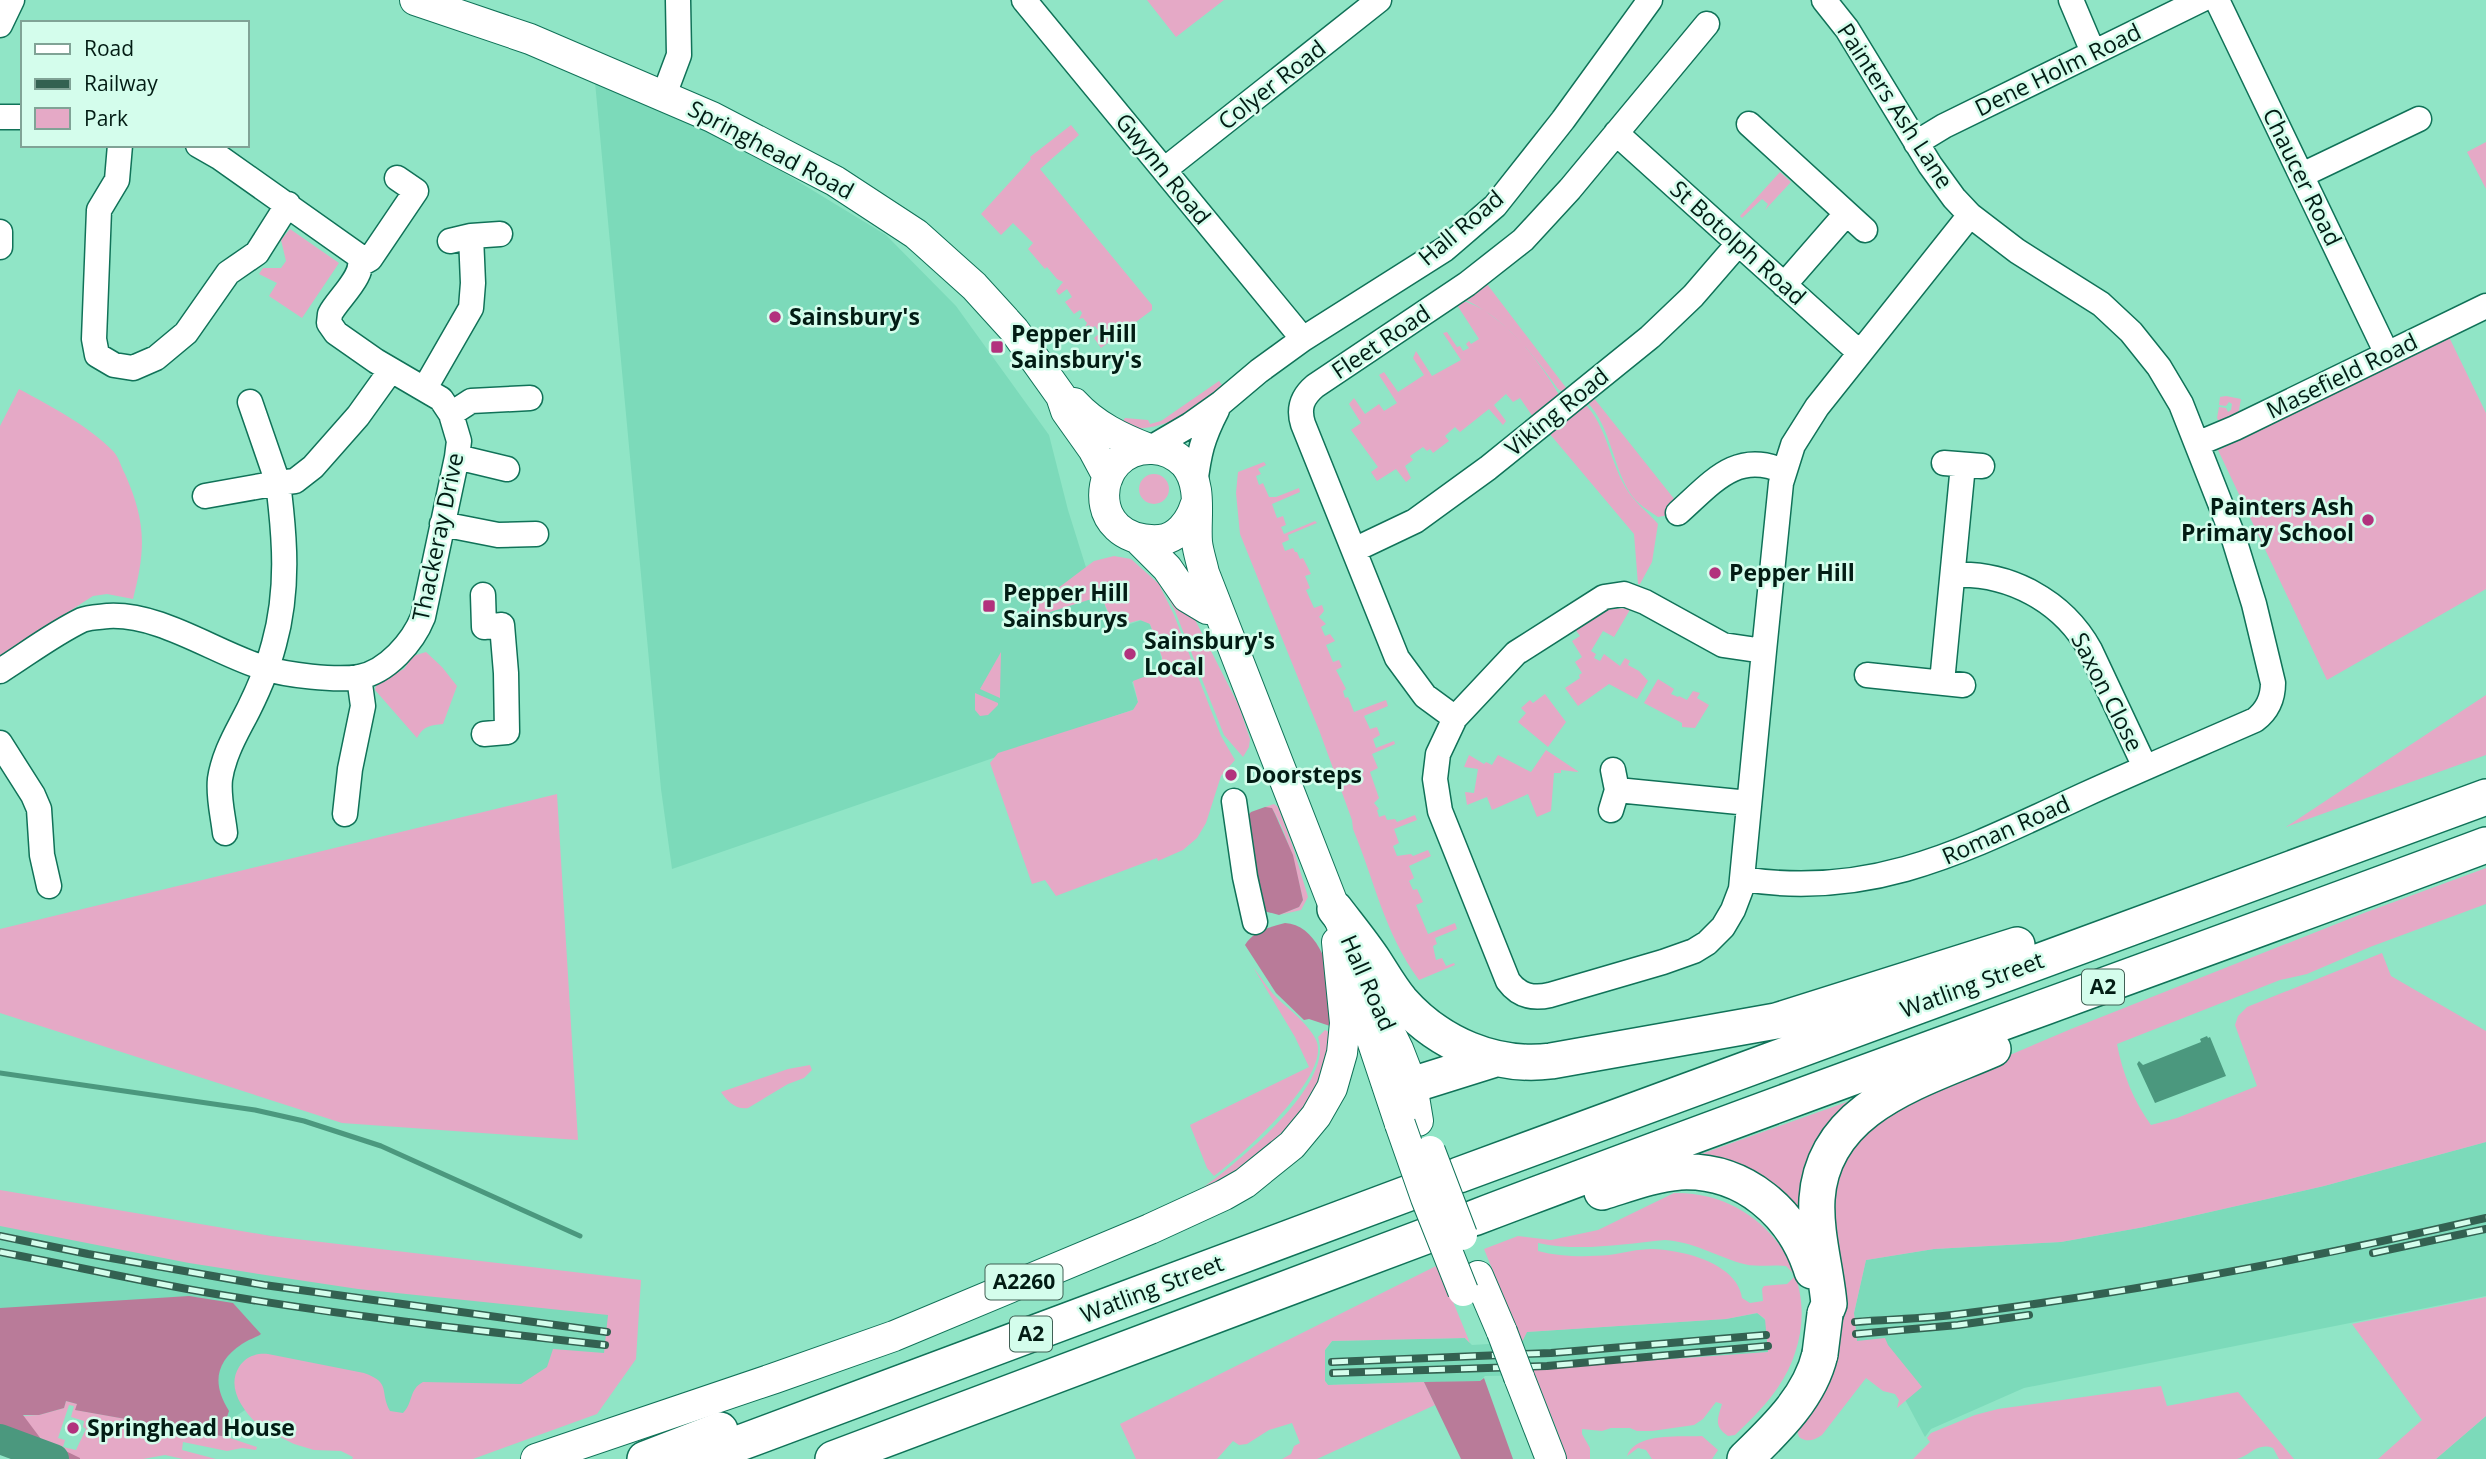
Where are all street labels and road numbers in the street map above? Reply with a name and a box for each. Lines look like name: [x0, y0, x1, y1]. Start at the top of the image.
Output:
street label: Dene Holm Road: [1969, 15, 2146, 123]
street label: Painters Ash Lane: [1830, 16, 1961, 194]
street label: Colyer Road: [1211, 32, 1332, 136]
street label: Springhead Road: [683, 92, 860, 206]
street label: Chaucer Road: [2256, 102, 2350, 251]
street label: Gwynn Road: [1109, 106, 1219, 231]
street label: St Botolph Road: [1664, 173, 1813, 312]
street label: Hall Road: [1411, 182, 1510, 272]
street label: Fleet Road: [1325, 296, 1436, 386]
street label: Masefield Road: [2261, 325, 2423, 426]
street label: Viking Road: [1498, 359, 1615, 463]
street label: Thackeray Drive: [404, 450, 471, 624]
street label: Saxon Close: [2064, 627, 2152, 756]
street label: Roman Road: [1936, 787, 2075, 872]
street label: Hall Road: [1334, 929, 1404, 1036]
street label: Watling Street: [1895, 943, 2048, 1025]
road number: A2: [2082, 970, 2124, 1004]
street label: Watling Street: [1076, 1246, 1228, 1330]
road number: A2260: [986, 1264, 1062, 1300]
road number: A2: [1010, 1316, 1052, 1352]

